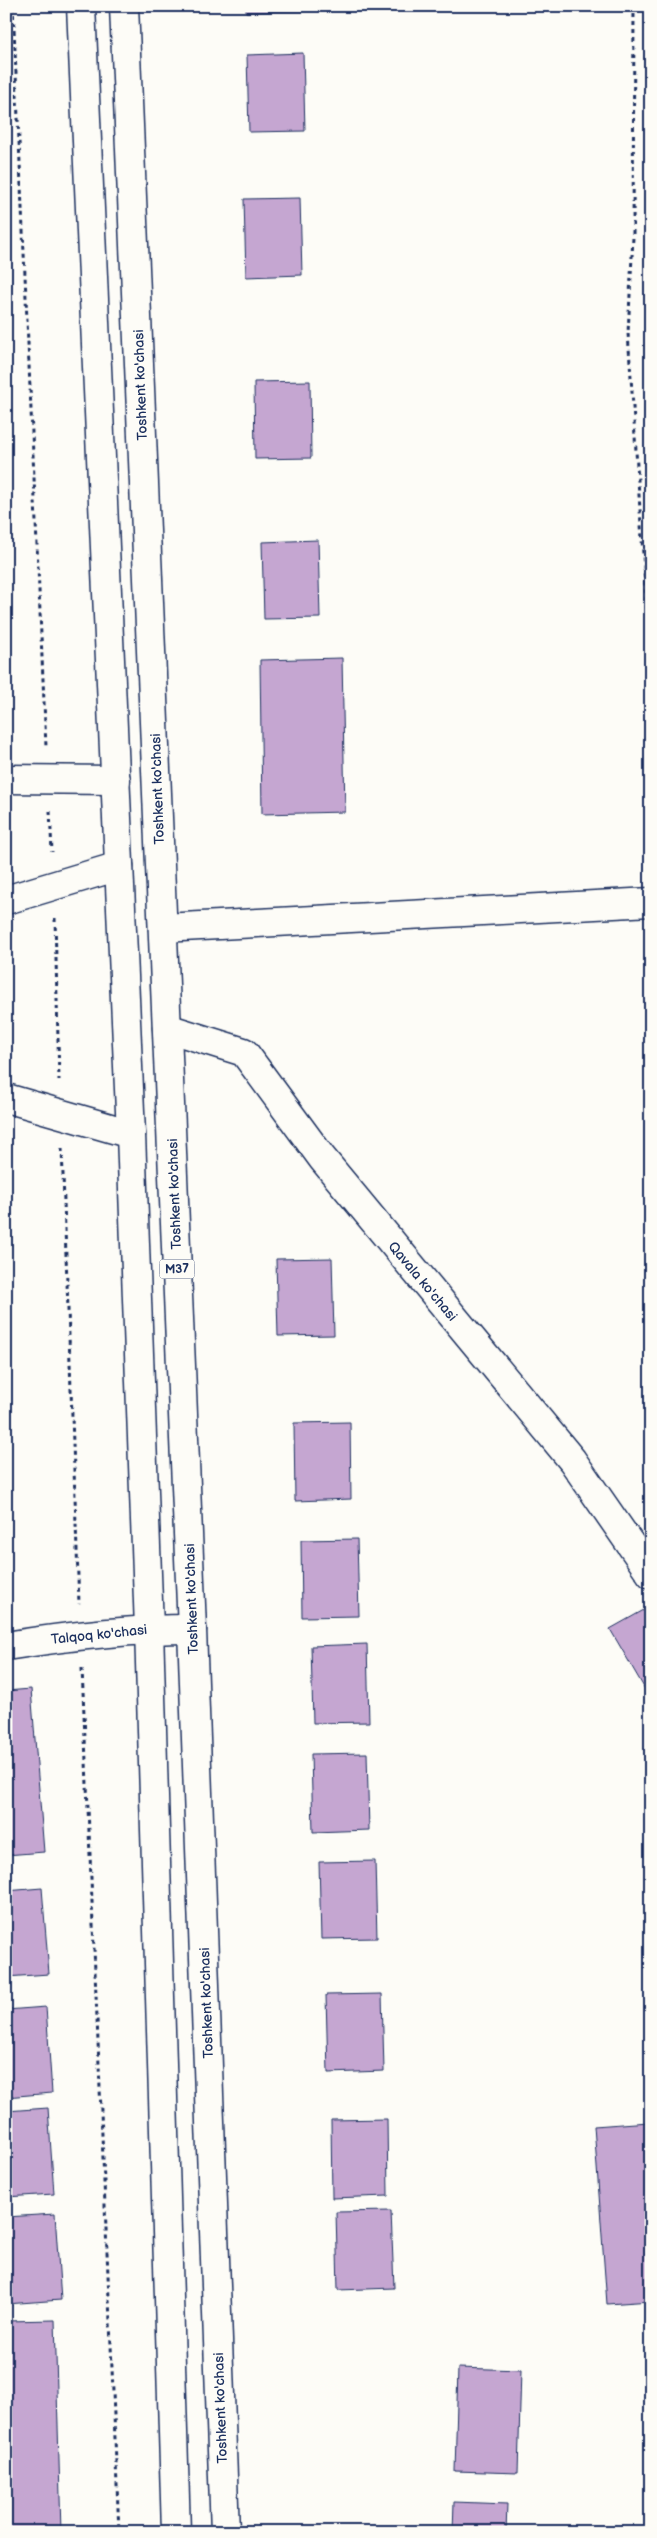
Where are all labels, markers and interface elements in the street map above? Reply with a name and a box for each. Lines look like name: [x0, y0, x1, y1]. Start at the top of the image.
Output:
street label: Toshkent ko'chasi: [130, 329, 151, 441]
street label: Toshkent ko'chasi: [147, 733, 168, 845]
street label: Toshkent ko'chasi: [164, 1138, 185, 1250]
street label: Qavala ko'chasi: [384, 1238, 461, 1325]
road number: M37: [160, 1260, 194, 1278]
street label: Toshkent ko'chasi: [181, 1543, 202, 1655]
street label: Talqoq ko'chasi: [50, 1621, 148, 1648]
street label: Toshkent ko'chasi: [196, 1947, 217, 2059]
street label: Toshkent ko'chasi: [210, 2352, 231, 2464]

